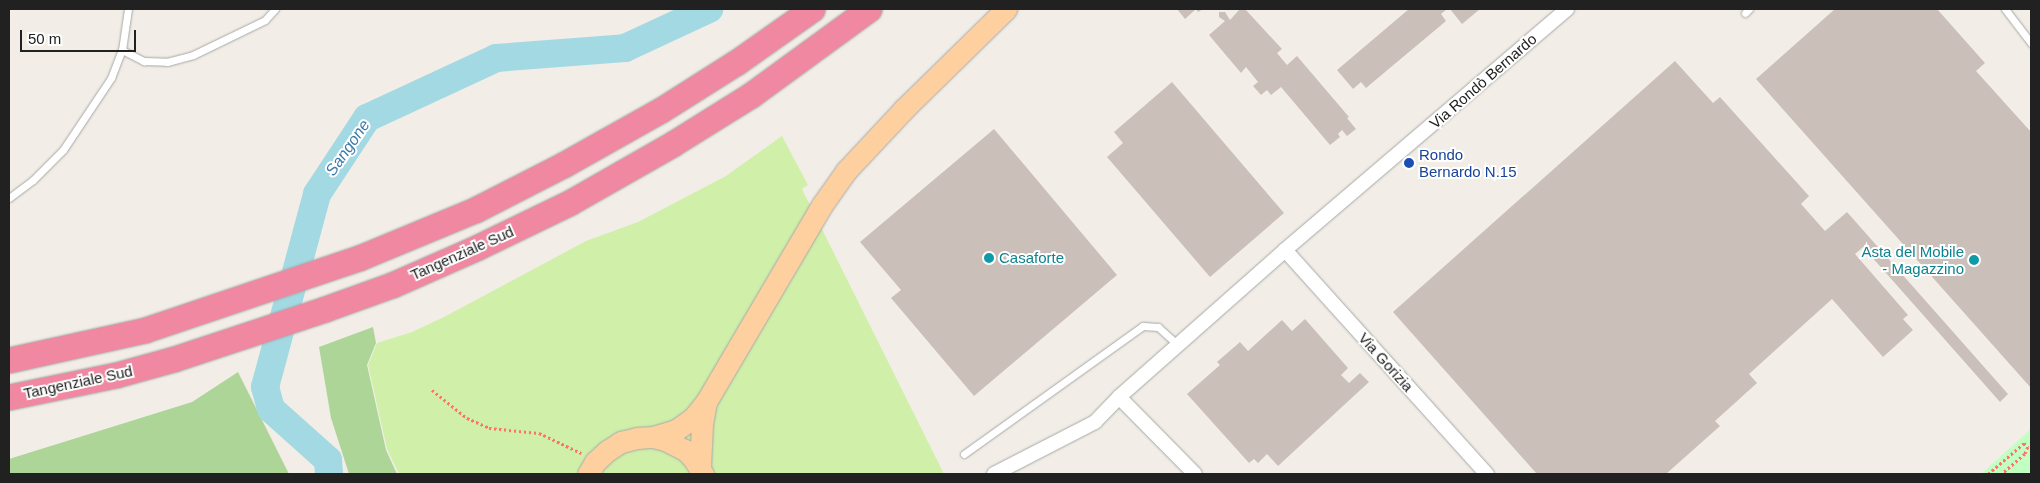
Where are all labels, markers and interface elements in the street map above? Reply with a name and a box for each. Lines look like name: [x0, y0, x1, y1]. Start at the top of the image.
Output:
scale bar: [22, 20, 139, 52]
text: 50 m: [28, 30, 61, 47]
street label: Via Rondò Bernardo: [1426, 30, 1540, 132]
water label: Sangone: [322, 116, 374, 180]
place label: Rondo Bernardo N.15: [1419, 145, 1517, 180]
marker: Rondo Bernardo N.15: [1403, 157, 1415, 169]
street label: Tangenziale Sud: [408, 222, 516, 284]
place label: Asta del Mobile - Magazzino: [1861, 242, 1964, 277]
place label: Casaforte: [999, 249, 1064, 267]
marker: Casaforte: [983, 252, 995, 264]
marker: Asta del Mobile - Magazzino: [1968, 254, 1980, 266]
street label: Via Gorizia: [1355, 329, 1417, 395]
street label: Tangenziale Sud: [22, 362, 134, 402]

